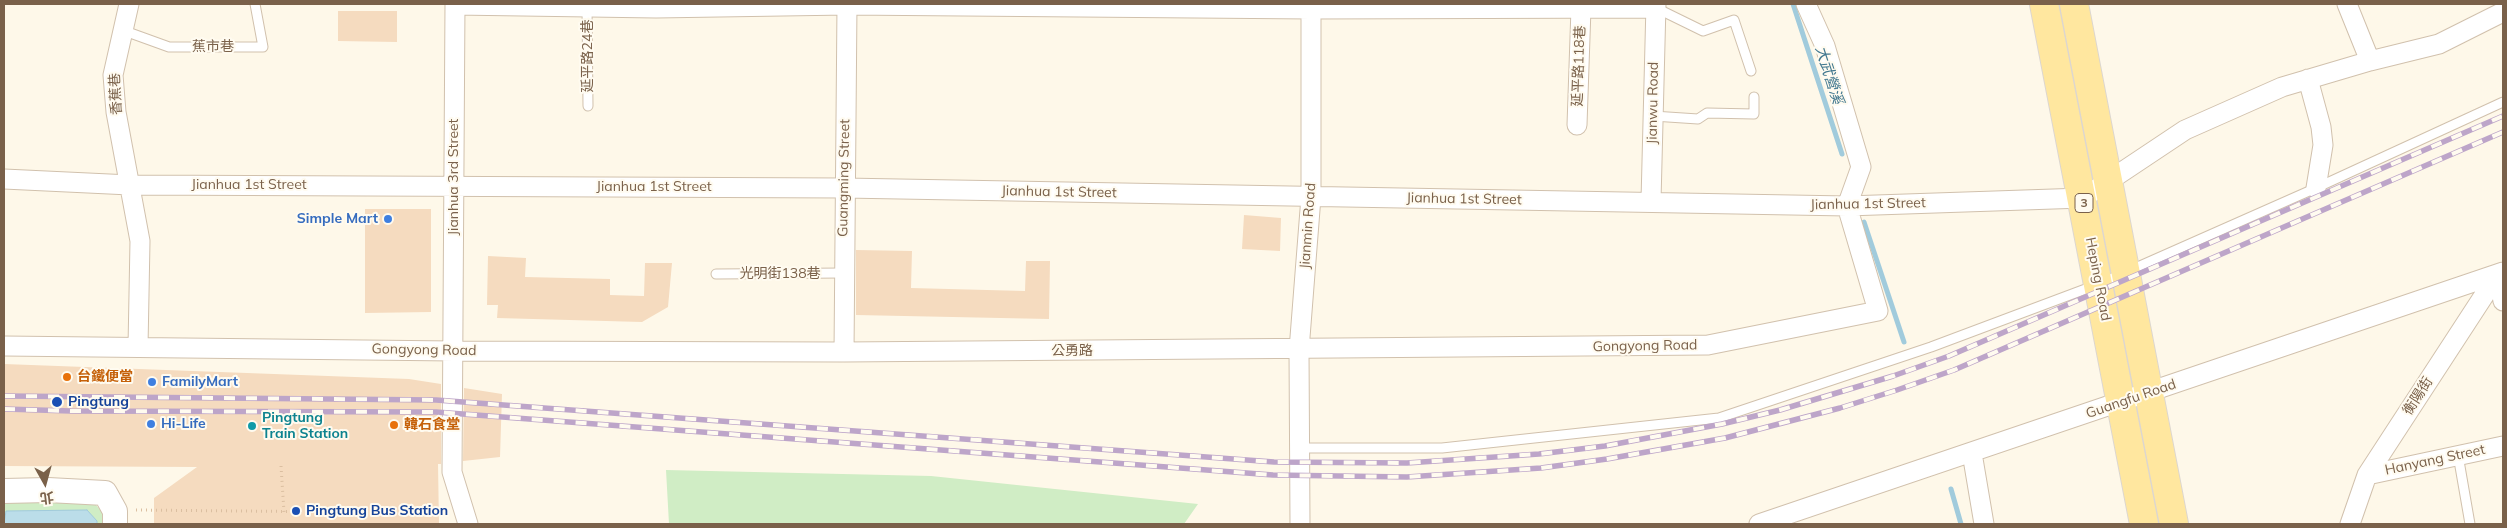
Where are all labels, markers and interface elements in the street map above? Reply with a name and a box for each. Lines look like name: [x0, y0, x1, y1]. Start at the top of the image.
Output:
street label: 延平路24巷: [580, 20, 596, 92]
street label: 延平路118巷: [1569, 25, 1589, 107]
street label: 蕉市巷: [192, 39, 234, 55]
water label: 大武營溪: [1811, 44, 1847, 106]
street label: Jianwu Road: [1644, 62, 1662, 144]
street label: 香蕉巷: [107, 73, 125, 115]
street label: Jianhua 3rd Street: [446, 118, 462, 236]
street label: Guangming Street: [835, 119, 853, 237]
street label: Jianhua 1st Street: [191, 177, 307, 193]
street label: Jianhua 1st Street: [596, 179, 712, 195]
street label: Jianmin Road: [1297, 182, 1319, 270]
street label: Jianhua 1st Street: [1001, 183, 1117, 201]
street label: Jianhua 1st Street: [1406, 190, 1522, 208]
road number: 3: [2075, 194, 2093, 212]
street label: Jianhua 1st Street: [1810, 195, 1926, 213]
place label: Simple Mart: [297, 211, 378, 227]
marker: Simple Mart: [382, 213, 394, 225]
street label: Heping Road: [2082, 236, 2114, 322]
street label: 光明街138巷: [739, 266, 821, 282]
street label: Gongyong Road: [1592, 337, 1698, 355]
street label: Gongyong Road: [371, 341, 477, 359]
street label: 公勇路: [1051, 343, 1093, 359]
place label: 台鐵便當: [77, 369, 133, 385]
marker: 台鐵便當: [61, 371, 73, 383]
place label: FamilyMart: [162, 374, 238, 390]
street label: 衡陽街: [2400, 374, 2436, 418]
marker: FamilyMart: [146, 376, 158, 388]
street label: Guangfu Road: [2084, 376, 2178, 422]
place label: Pingtung: [68, 394, 129, 410]
marker: Pingtung: [50, 395, 64, 409]
place label: Pingtung Train Station: [262, 410, 348, 442]
place label: Hi-Life: [161, 416, 206, 432]
place label: 韓石食堂: [404, 417, 460, 433]
marker: Hi-Life: [145, 418, 157, 430]
marker: 韓石食堂: [388, 419, 400, 431]
marker: Pingtung Train Station: [246, 420, 258, 432]
street label: Hanyang Street: [2383, 441, 2487, 479]
north arrow: [20, 458, 70, 508]
text: 北: [39, 488, 55, 508]
place label: Pingtung Bus Station: [306, 503, 448, 519]
marker: Pingtung Bus Station: [290, 505, 302, 517]

